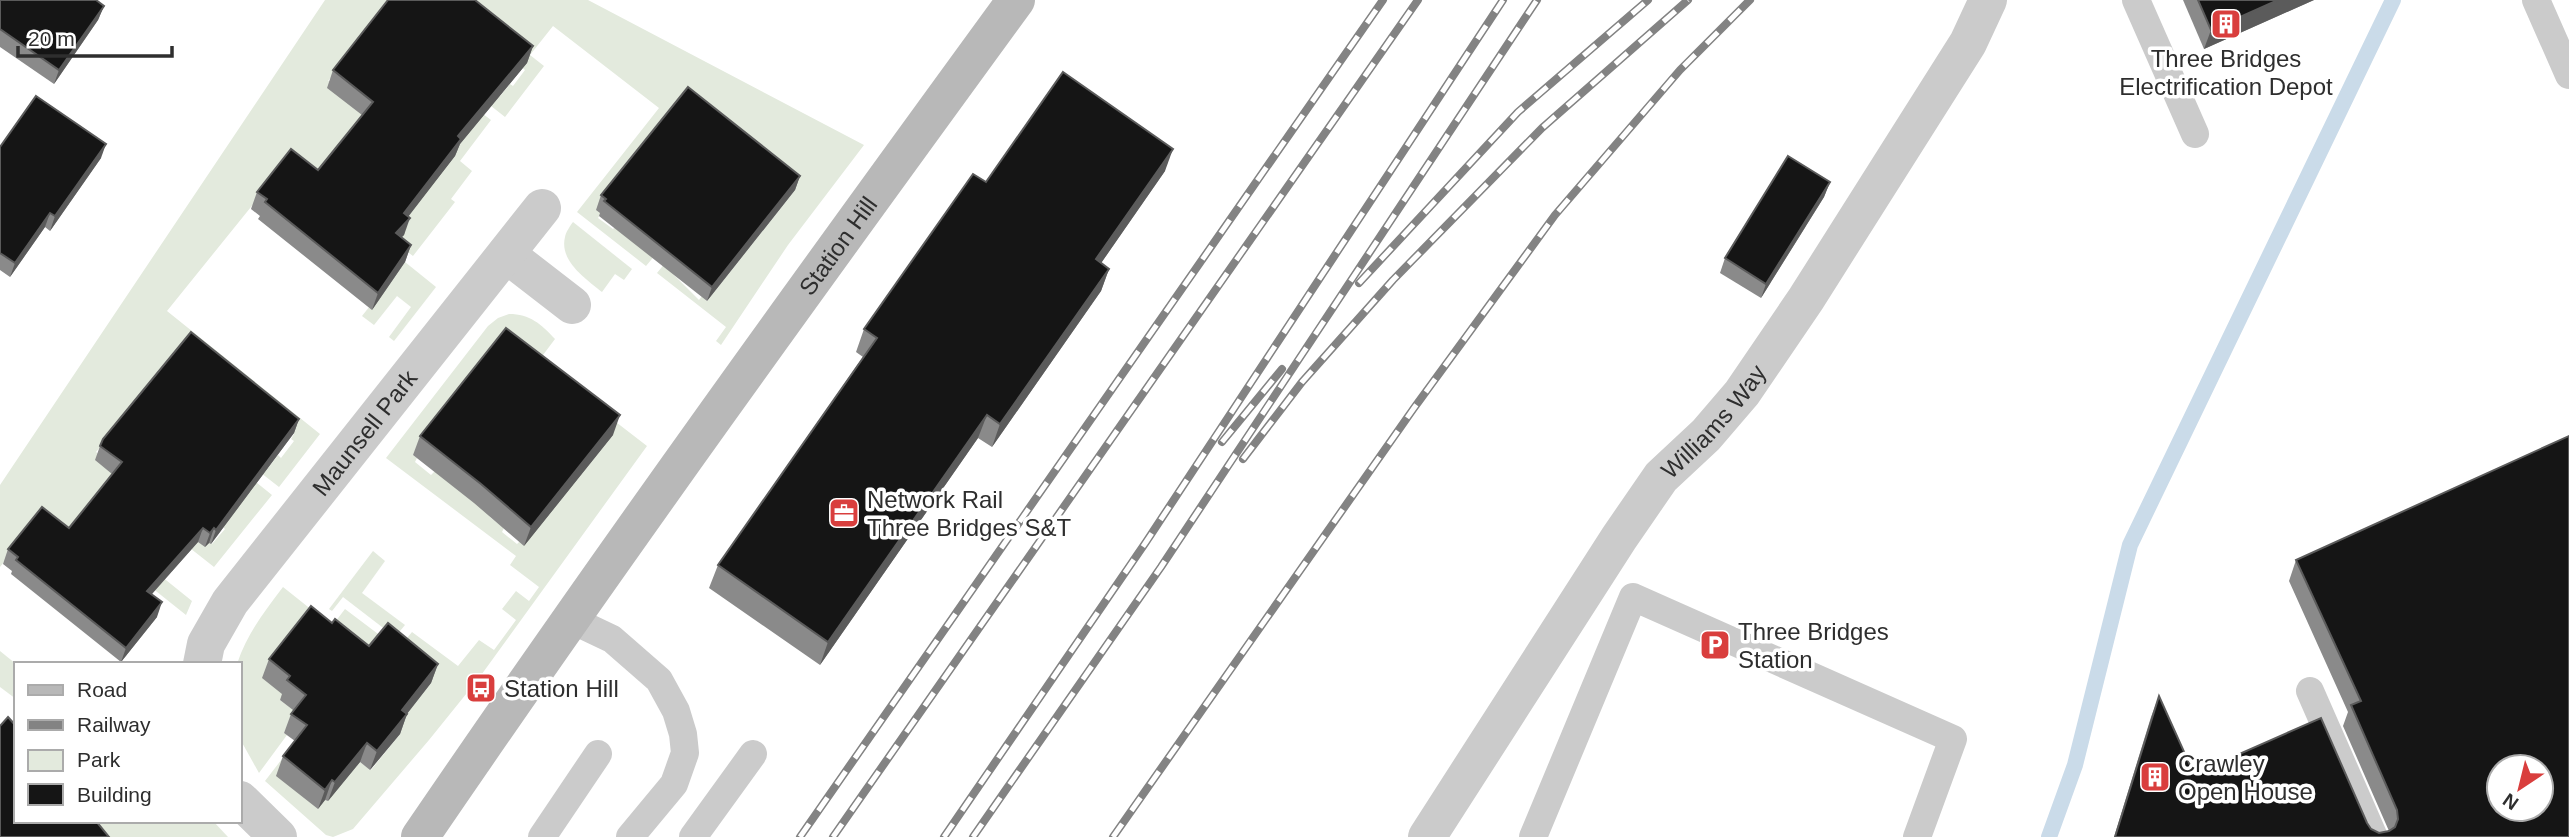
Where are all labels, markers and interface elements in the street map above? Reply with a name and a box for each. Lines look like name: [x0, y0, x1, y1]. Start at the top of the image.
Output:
building icon: Three Bridges Electrification Depot: [2209, 7, 2243, 41]
scale bar: [18, 14, 172, 58]
text: 20 m: [28, 27, 75, 50]
place label: Three Bridges Electrification Depot: [2119, 45, 2333, 100]
street label: Station Hill: [793, 191, 882, 300]
street label: Williams Way: [1655, 360, 1771, 483]
street label: Maunsell Park: [306, 364, 423, 501]
place label: Network Rail Three Bridges S&T: [867, 486, 1071, 541]
office icon: Network Rail Three Bridges S&T: [827, 496, 861, 530]
place label: Three Bridges Station: [1738, 618, 1889, 673]
parking icon: Three Bridges Station: [1698, 628, 1732, 662]
legend: [14, 662, 242, 823]
bus stop icon: Station Hill: [464, 671, 498, 705]
place label: Station Hill: [504, 675, 619, 702]
text: Road: [77, 678, 127, 701]
text: Railway: [77, 713, 151, 736]
text: Park: [77, 748, 121, 771]
place label: Crawley Open House: [2178, 750, 2313, 805]
north arrow: [2485, 753, 2555, 823]
building icon: Crawley Open House: [2138, 760, 2172, 794]
text: Building: [77, 783, 152, 806]
text: N: [2499, 789, 2522, 814]

